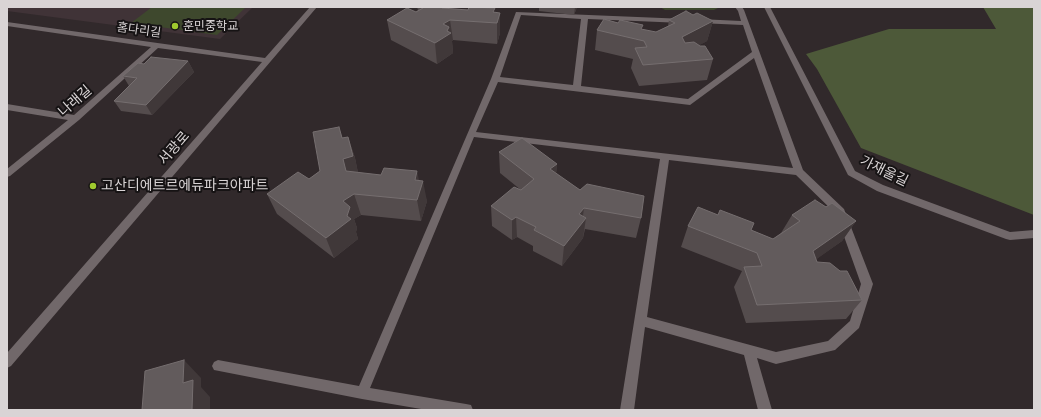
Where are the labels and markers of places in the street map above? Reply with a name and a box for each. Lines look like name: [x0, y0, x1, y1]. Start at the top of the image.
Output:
place label: 훈민중학교: [183, 19, 238, 33]
marker: 훈민중학교: [170, 21, 180, 31]
place label: 고산디에트르에듀파크아파트: [101, 178, 268, 194]
marker: 고산디에트르에듀파크아파트: [88, 181, 98, 191]

